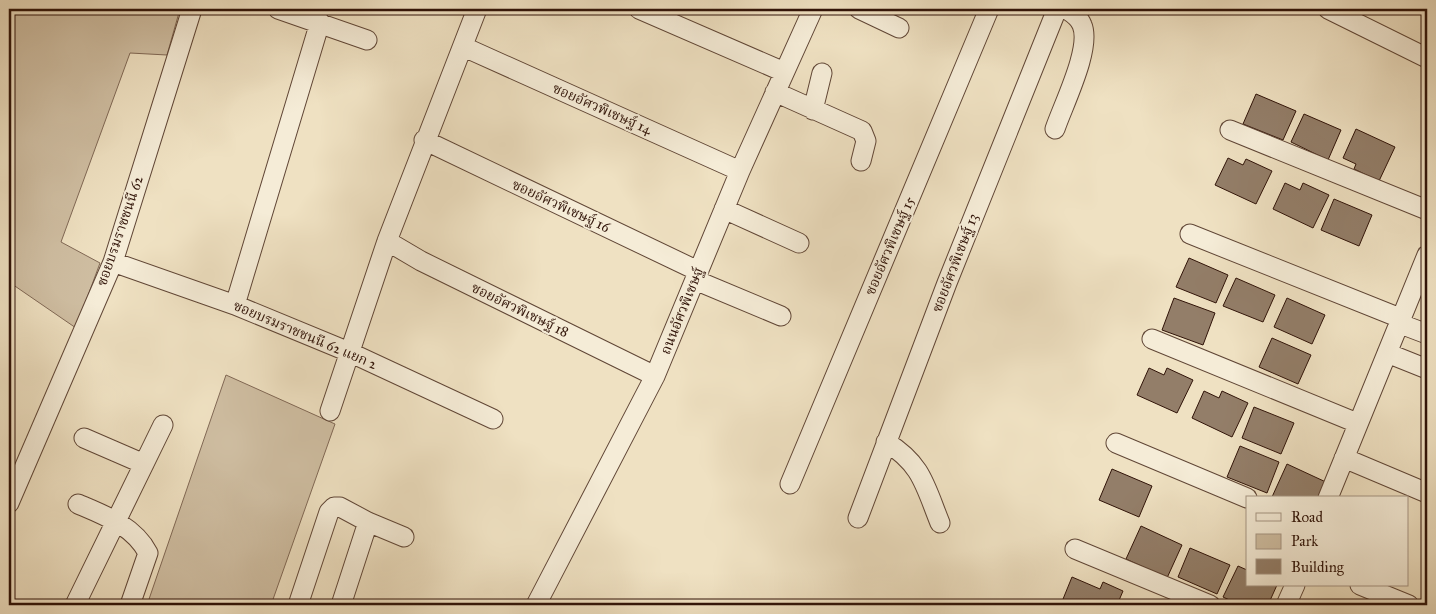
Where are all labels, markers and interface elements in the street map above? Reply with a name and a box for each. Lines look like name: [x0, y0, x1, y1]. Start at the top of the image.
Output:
street label: ซอยอัศวพิเชษฐ์ 14: [550, 79, 656, 139]
street label: ซอยบรมราชชนนี 62: [93, 174, 147, 288]
street label: ซอยอัศวพิเชษฐ์ 16: [509, 175, 614, 236]
street label: ซอยอัศวพิเชษฐ์ 15: [861, 193, 919, 298]
street label: ซอยอัศวพิเชษฐ์ 13: [927, 211, 982, 315]
street label: ถนนอัศวพิเชษฐ์: [656, 265, 707, 357]
street label: ซอยอัศวพิเชษฐ์ 18: [469, 278, 572, 341]
street label: ซอยบรมราชชนนี 62 แยก 2: [231, 297, 380, 373]
legend: [1246, 496, 1408, 586]
text: Road: [1291, 508, 1323, 526]
text: Park: [1291, 532, 1318, 550]
text: Building: [1291, 558, 1345, 576]

